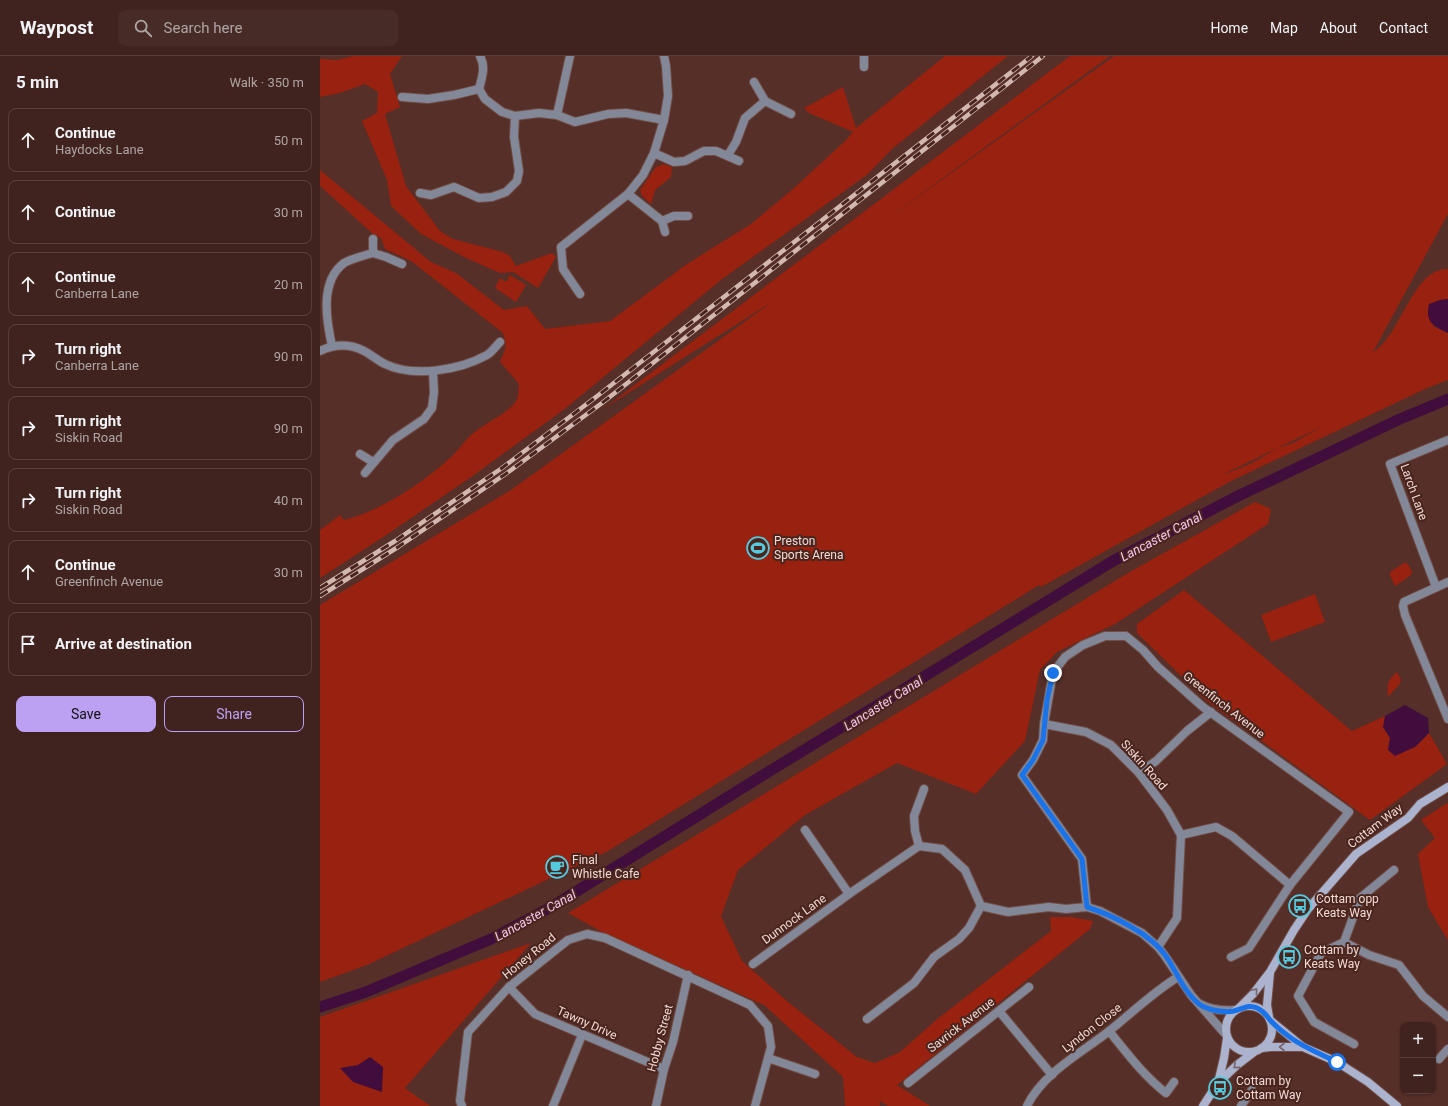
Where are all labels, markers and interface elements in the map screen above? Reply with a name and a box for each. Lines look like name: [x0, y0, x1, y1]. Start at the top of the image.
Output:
search box: [118, 10, 398, 46]
text: Waypost: [20, 16, 94, 39]
icon: search: [132, 17, 154, 39]
text: Search here: [164, 19, 242, 37]
text: Home: [1210, 20, 1248, 36]
text: Map: [1270, 20, 1298, 36]
text: About: [1320, 20, 1357, 36]
text: Contact: [1379, 20, 1428, 36]
text: 5 min: [16, 72, 59, 92]
text: Walk · 350 m: [229, 75, 304, 90]
text: Continue: [55, 124, 116, 142]
icon: ahead: [17, 129, 39, 151]
text: 50 m: [274, 133, 303, 148]
text: Haydocks Lane: [55, 142, 144, 157]
icon: ahead: [17, 201, 39, 223]
text: Continue: [55, 203, 116, 221]
text: 30 m: [274, 205, 303, 220]
text: Continue: [55, 268, 116, 286]
icon: ahead: [17, 273, 39, 295]
text: 20 m: [274, 277, 303, 292]
text: Canberra Lane: [55, 286, 139, 301]
text: Turn right: [55, 340, 121, 358]
icon: right: [17, 345, 39, 367]
text: 90 m: [274, 349, 303, 364]
text: Canberra Lane: [55, 358, 139, 373]
text: Turn right: [55, 412, 121, 430]
icon: right: [17, 417, 39, 439]
text: 90 m: [274, 421, 303, 436]
text: Siskin Road: [55, 430, 123, 445]
street label: Larch Lane: [1397, 462, 1431, 522]
text: Turn right: [55, 484, 121, 502]
icon: right: [17, 489, 39, 511]
text: 40 m: [274, 493, 303, 508]
text: Siskin Road: [55, 502, 123, 517]
water label: Lancaster Canal: [1118, 508, 1206, 564]
place label: Preston Sports Arena: [774, 534, 843, 562]
sports icon: Preston Sports Arena: [745, 535, 771, 561]
text: Continue: [55, 556, 116, 574]
icon: ahead: [17, 561, 39, 583]
text: 30 m: [274, 565, 303, 580]
text: Greenfinch Avenue: [55, 574, 163, 589]
icon: arrive: [17, 633, 39, 655]
text: Arrive at destination: [55, 635, 192, 653]
route end: [1044, 664, 1062, 682]
street label: Greenfinch Avenue: [1180, 669, 1268, 741]
water label: Lancaster Canal: [841, 673, 927, 734]
button: Save: [16, 696, 156, 732]
button: Share: [164, 696, 304, 732]
street label: Siskin Road: [1118, 737, 1170, 793]
street label: Cottam Way: [1345, 801, 1405, 851]
place label: Final Whistle Cafe: [572, 853, 639, 881]
cafe icon: Final Whistle Cafe: [544, 854, 570, 880]
water label: Lancaster Canal: [492, 886, 579, 944]
street label: Dunnock Lane: [759, 891, 829, 947]
place label: Cottam opp Keats Way: [1316, 892, 1379, 920]
bus stop icon: Cottam opp Keats Way: [1287, 893, 1313, 919]
street label: Honey Road: [500, 930, 558, 982]
place label: Cottam by Keats Way: [1304, 943, 1360, 971]
bus stop icon: Cottam by Keats Way: [1276, 944, 1302, 970]
one-way arrow: [1251, 989, 1258, 996]
street label: Savrick Avenue: [925, 995, 997, 1055]
street label: Lyndon Close: [1060, 1001, 1124, 1055]
street label: Hobby Street: [644, 1003, 676, 1073]
street label: Tawny Drive: [555, 1004, 619, 1042]
map controls: [1400, 1022, 1436, 1094]
button: +: [1400, 1022, 1436, 1058]
one-way arrow: [1279, 1043, 1285, 1051]
route start: [1328, 1053, 1346, 1071]
button: −: [1400, 1058, 1436, 1094]
one-way arrow: [1233, 1062, 1240, 1069]
place label: Cottam by Cottam Way: [1236, 1074, 1301, 1102]
bus stop icon: Cottam by Cottam Way: [1207, 1075, 1233, 1101]

